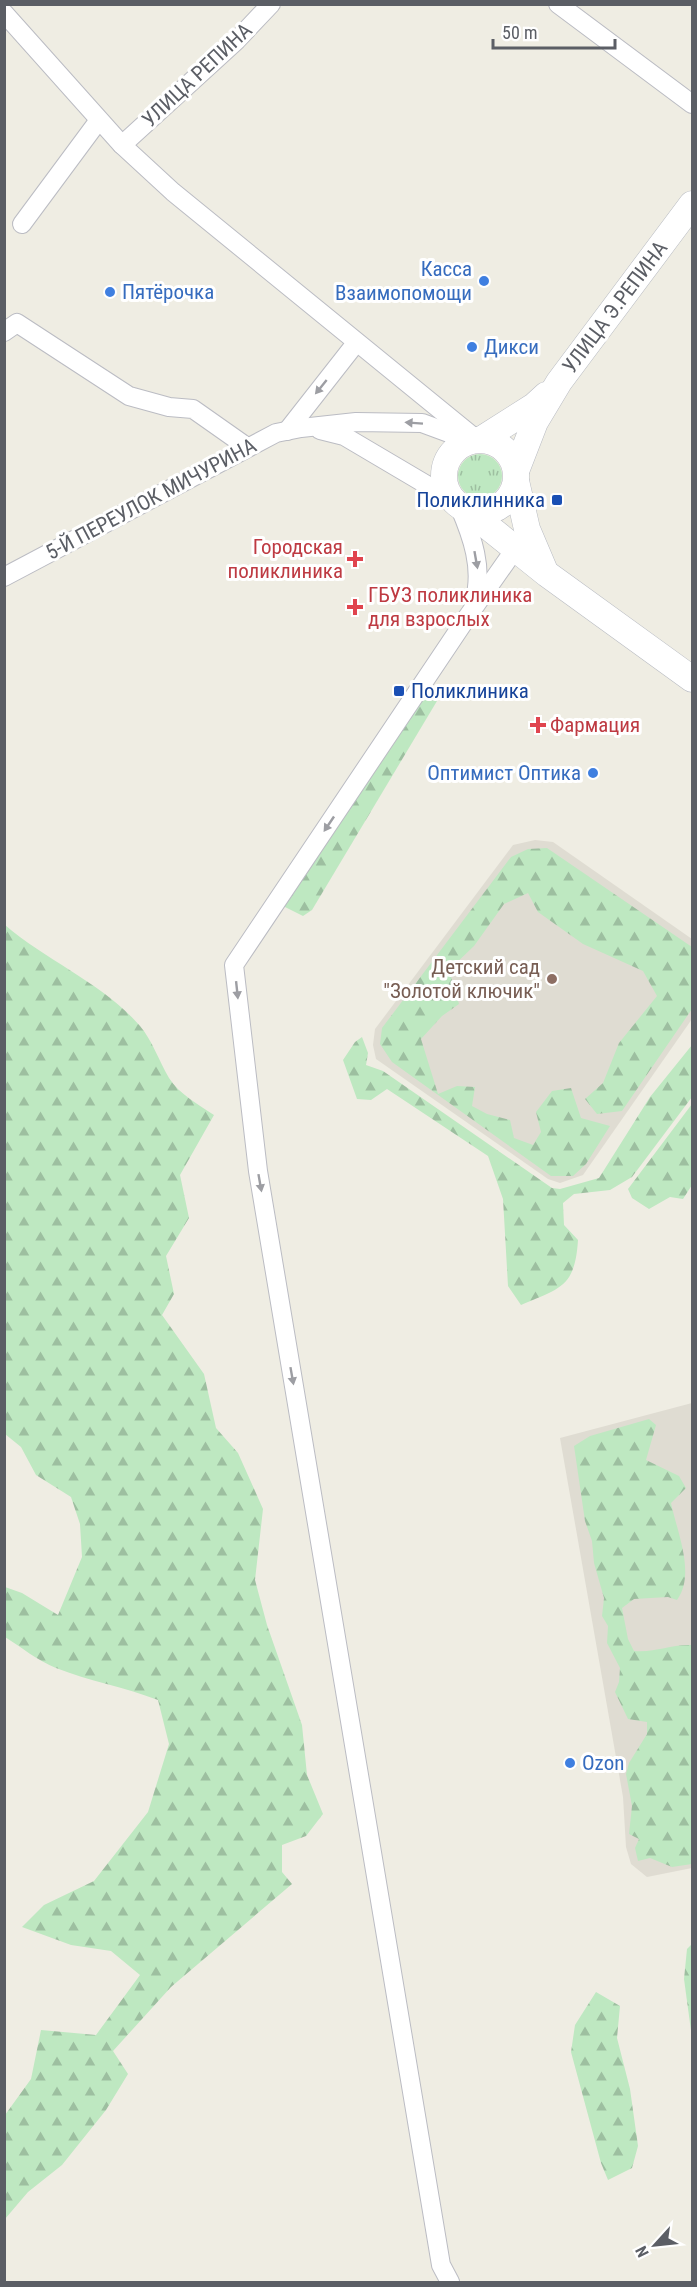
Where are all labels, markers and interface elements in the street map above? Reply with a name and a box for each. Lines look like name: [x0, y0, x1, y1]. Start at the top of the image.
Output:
scale bar: [493, 12, 614, 50]
street label: УЛИЦА РЕПИНА: [137, 18, 257, 132]
text: 50 m: [502, 22, 537, 43]
street label: УЛИЦА Э.РЕПИНА: [558, 236, 672, 378]
place label: Касса Взаимопомощи: [335, 257, 472, 305]
marker: Касса Взаимопомощи: [477, 274, 491, 288]
place label: Пятёрочка: [122, 280, 214, 304]
marker: Пятёрочка: [103, 285, 117, 299]
place label: Дикси: [484, 335, 539, 359]
marker: Дикси: [465, 340, 479, 354]
one-way arrow: [315, 379, 328, 395]
one-way arrow: [405, 418, 424, 427]
street label: 5-Й ПЕРЕУЛОК МИЧУРИНА: [42, 433, 260, 565]
place label: Поликлинника: [416, 488, 545, 512]
marker: Поликлинника: [550, 493, 564, 507]
place label: Городская поликлиника: [227, 535, 343, 583]
one-way arrow: [472, 551, 481, 570]
marker: Городская поликлиника: [348, 552, 362, 566]
place label: ГБУЗ поликлиника для взрослых: [368, 583, 532, 631]
marker: ГБУЗ поликлиника для взрослых: [346, 598, 364, 616]
place label: Поликлиника: [411, 679, 529, 703]
marker: Поликлиника: [392, 684, 406, 698]
place label: Фармация: [550, 713, 640, 737]
marker: Фармация: [531, 718, 545, 732]
place label: Оптимист Оптика: [427, 761, 581, 785]
marker: Оптимист Оптика: [586, 766, 600, 780]
one-way arrow: [324, 816, 335, 832]
place label: Детский сад "Золотой ключик": [383, 955, 540, 1003]
marker: Детский сад "Золотой ключик": [545, 972, 559, 986]
one-way arrow: [232, 980, 242, 999]
one-way arrow: [256, 1174, 265, 1193]
one-way arrow: [288, 1366, 297, 1385]
place label: Ozon: [582, 1751, 624, 1775]
marker: Ozon: [563, 1756, 577, 1770]
north arrow: [625, 2215, 685, 2275]
text: N: [631, 2243, 653, 2260]

